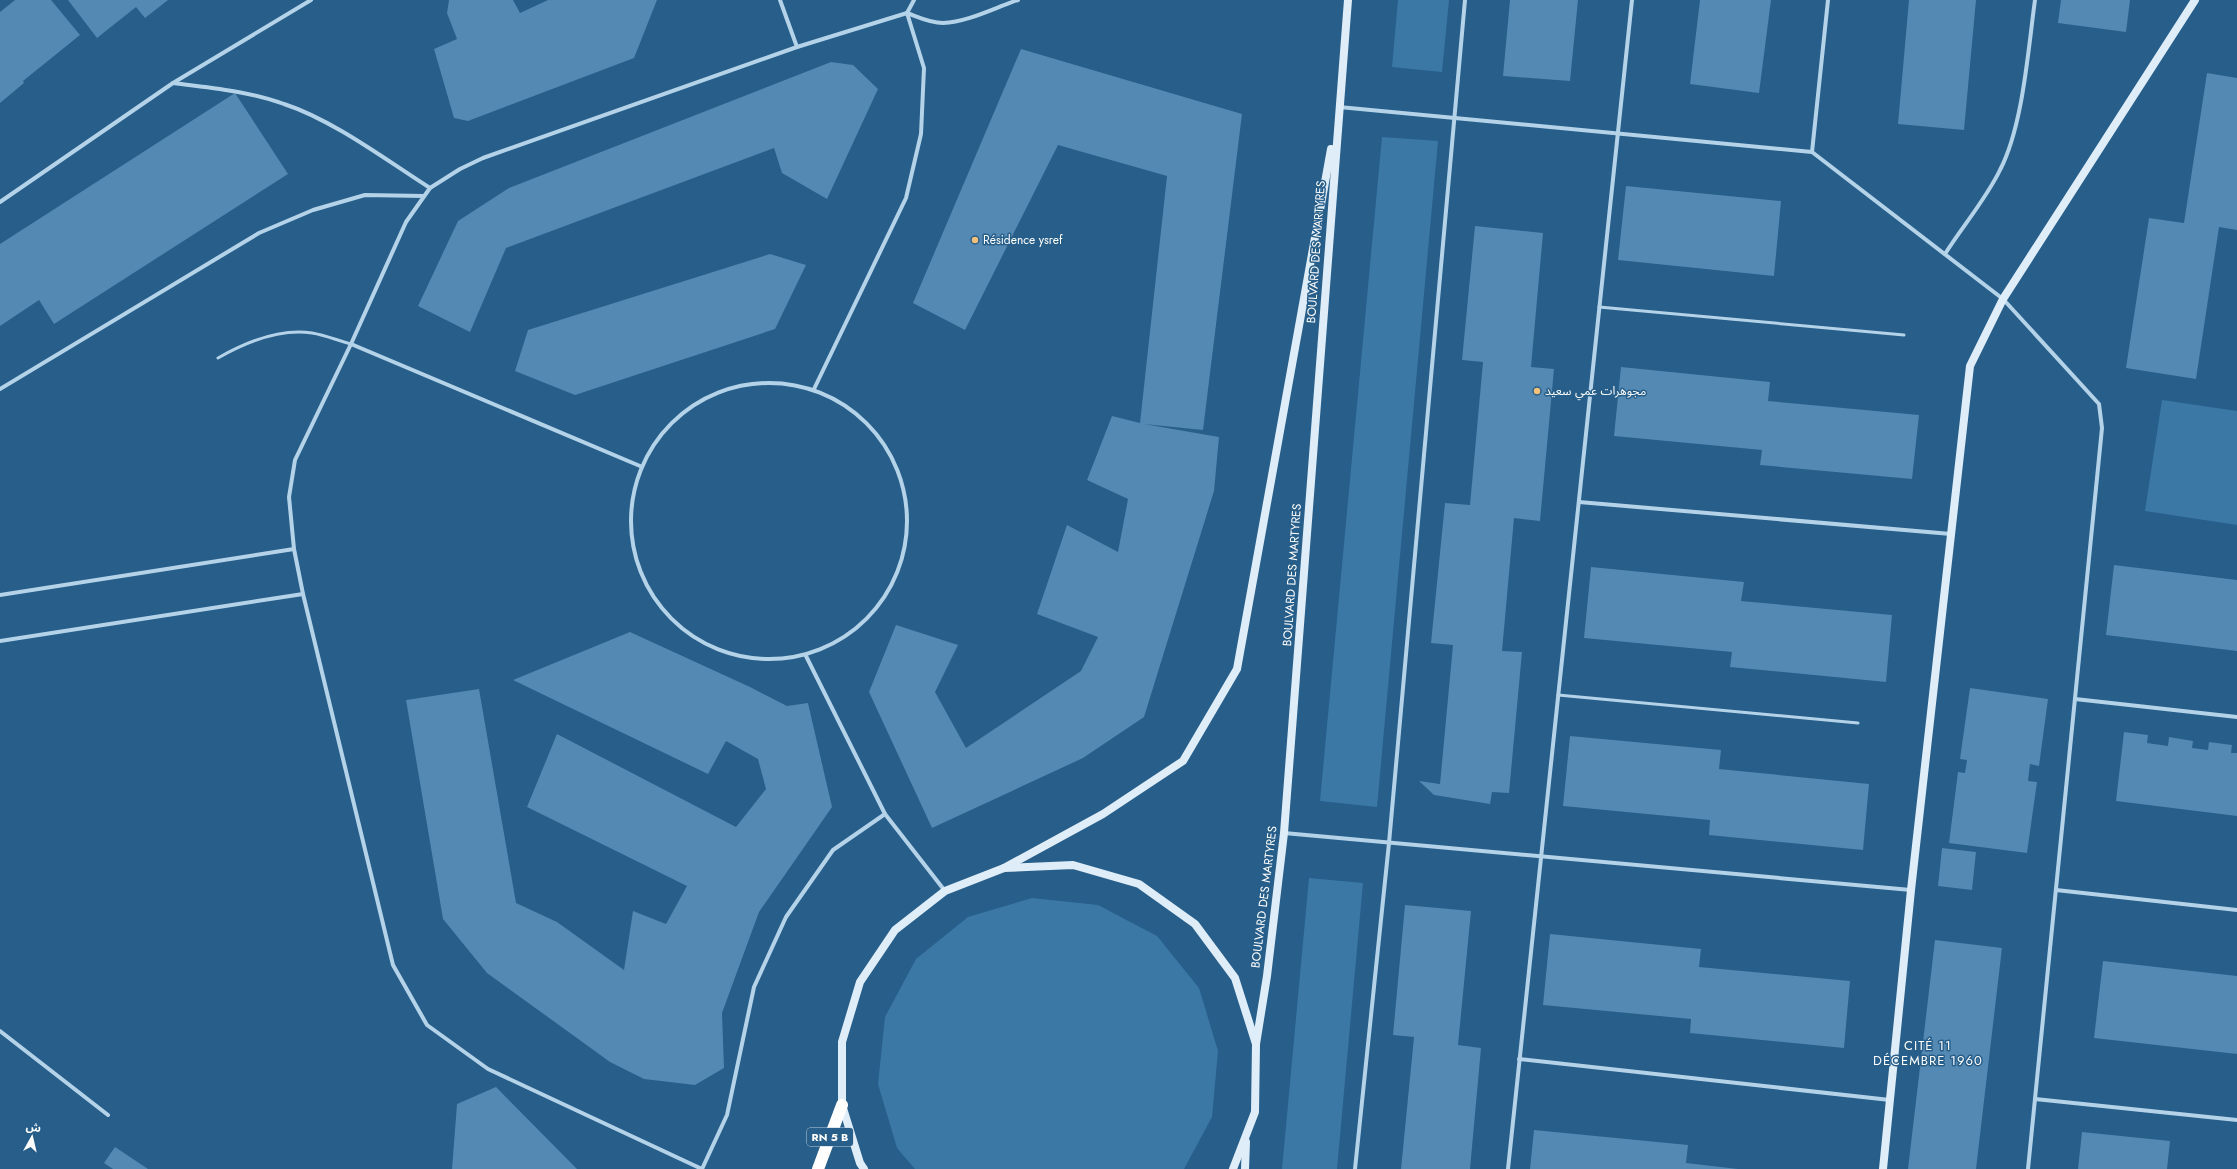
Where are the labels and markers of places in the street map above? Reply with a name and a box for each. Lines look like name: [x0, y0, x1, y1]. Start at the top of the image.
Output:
place label: Résidence ysref: [983, 231, 1063, 249]
marker: Résidence ysref: [970, 235, 980, 245]
place label: مجوهرات عمي سعيد: [1545, 382, 1646, 401]
marker: مجوهرات عمي سعيد: [1532, 386, 1542, 396]

